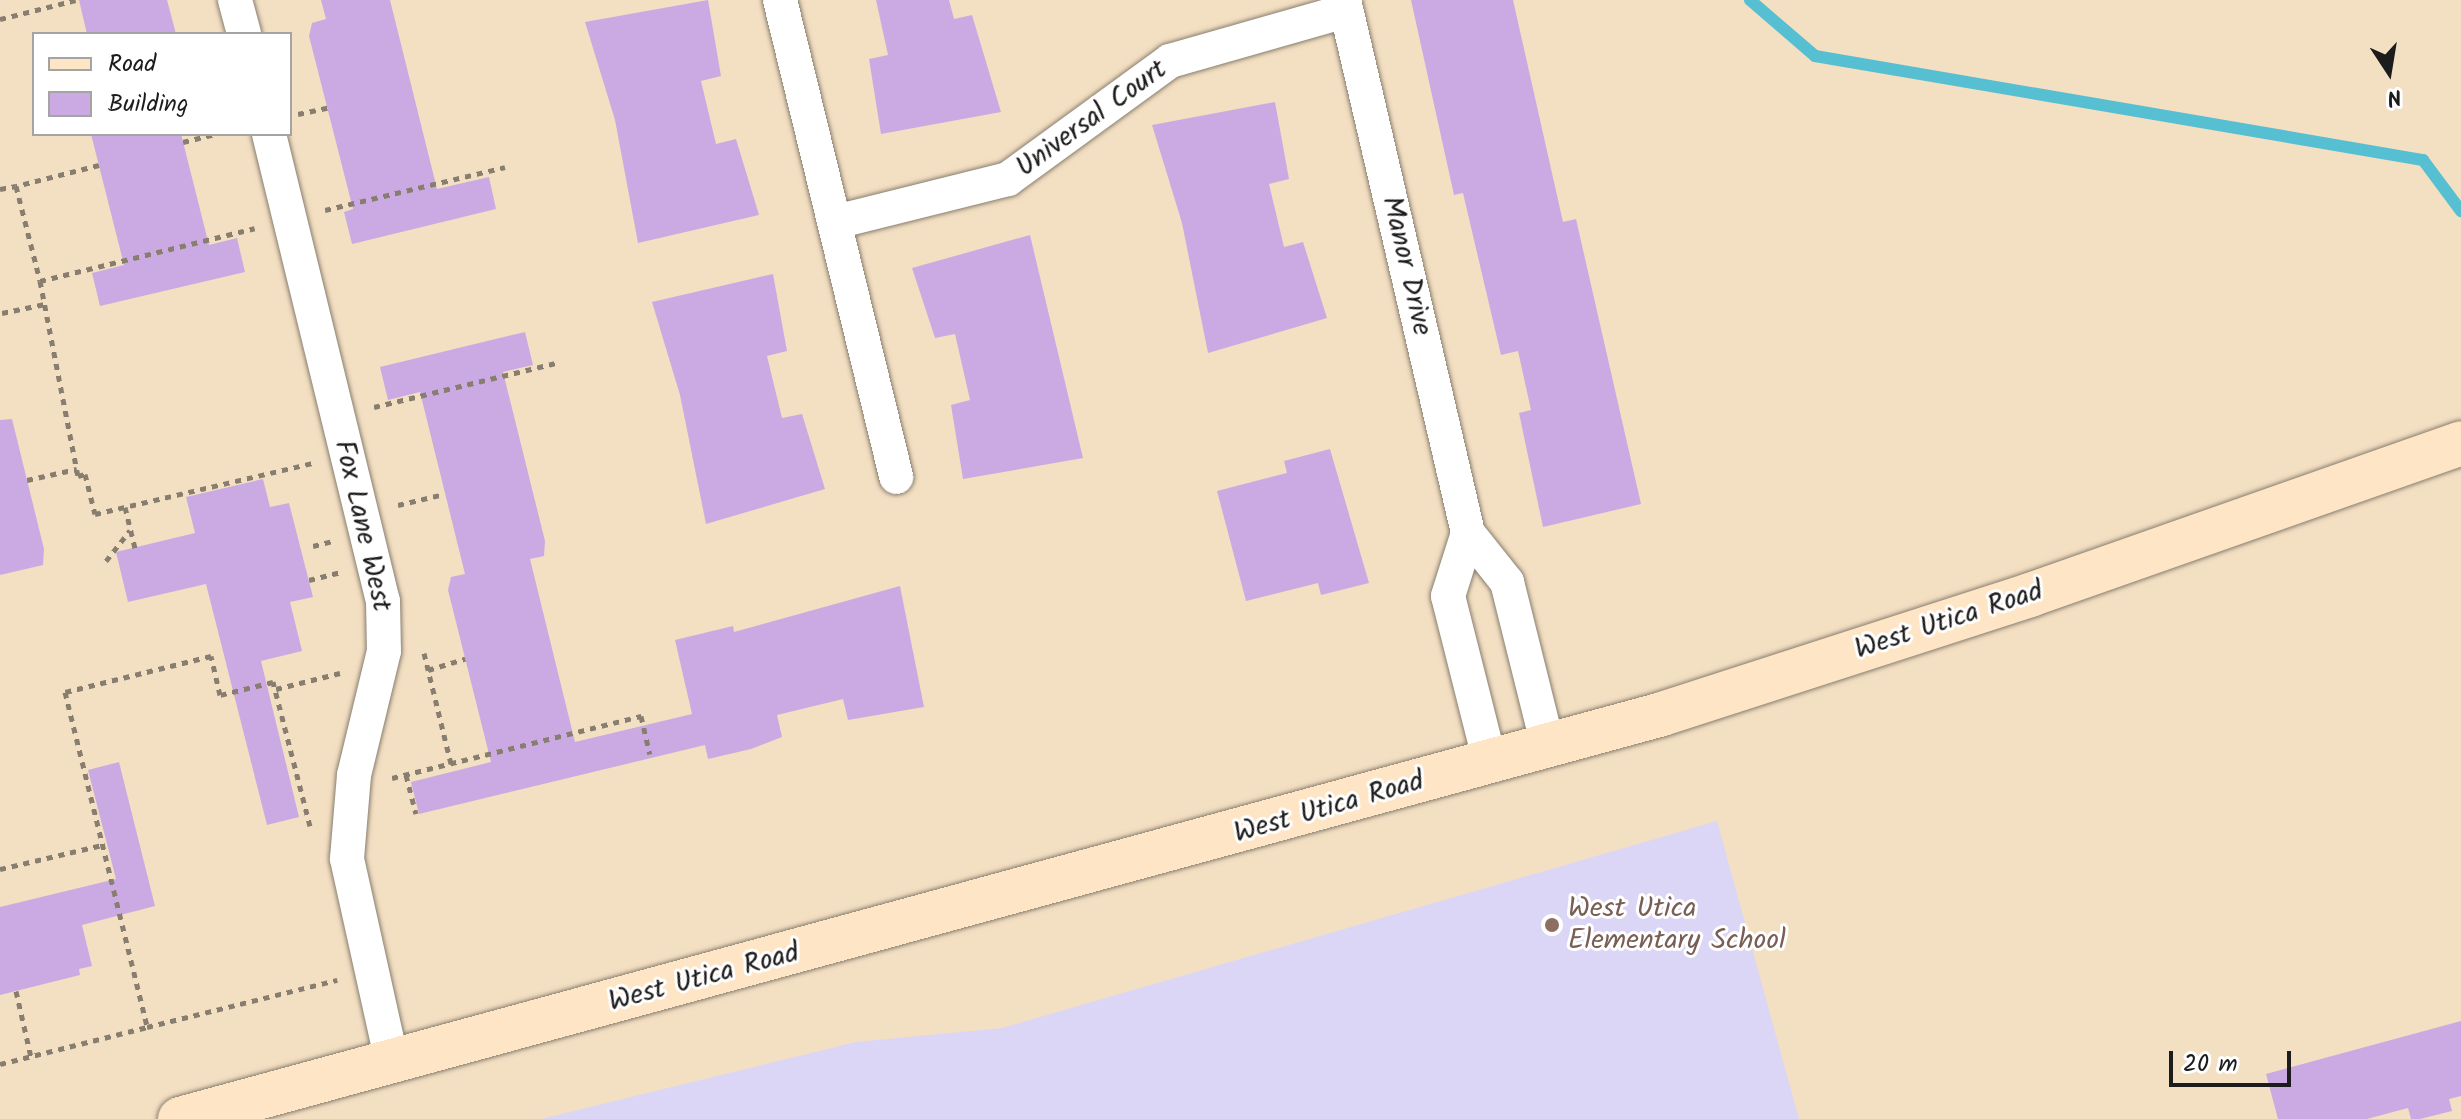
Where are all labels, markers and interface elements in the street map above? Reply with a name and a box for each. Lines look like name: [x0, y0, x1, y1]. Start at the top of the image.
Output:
legend: [32, 32, 292, 136]
north arrow: [2349, 32, 2429, 112]
text: Road: [108, 45, 156, 84]
street label: Universal Court: [1010, 53, 1174, 185]
text: N: [2384, 77, 2405, 115]
text: Building: [108, 85, 188, 124]
street label: Manor Drive: [1374, 193, 1438, 339]
street label: Fox Lane West: [326, 437, 398, 615]
street label: West Utica Road: [1851, 575, 2047, 667]
street label: West Utica Road: [1230, 765, 1428, 851]
place label: West Utica Elementary School: [1568, 892, 1786, 958]
marker: West Utica Elementary School: [1543, 916, 1561, 934]
street label: West Utica Road: [605, 936, 803, 1020]
scale bar: [2173, 1035, 2295, 1085]
text: 20 m: [2183, 1045, 2238, 1084]

